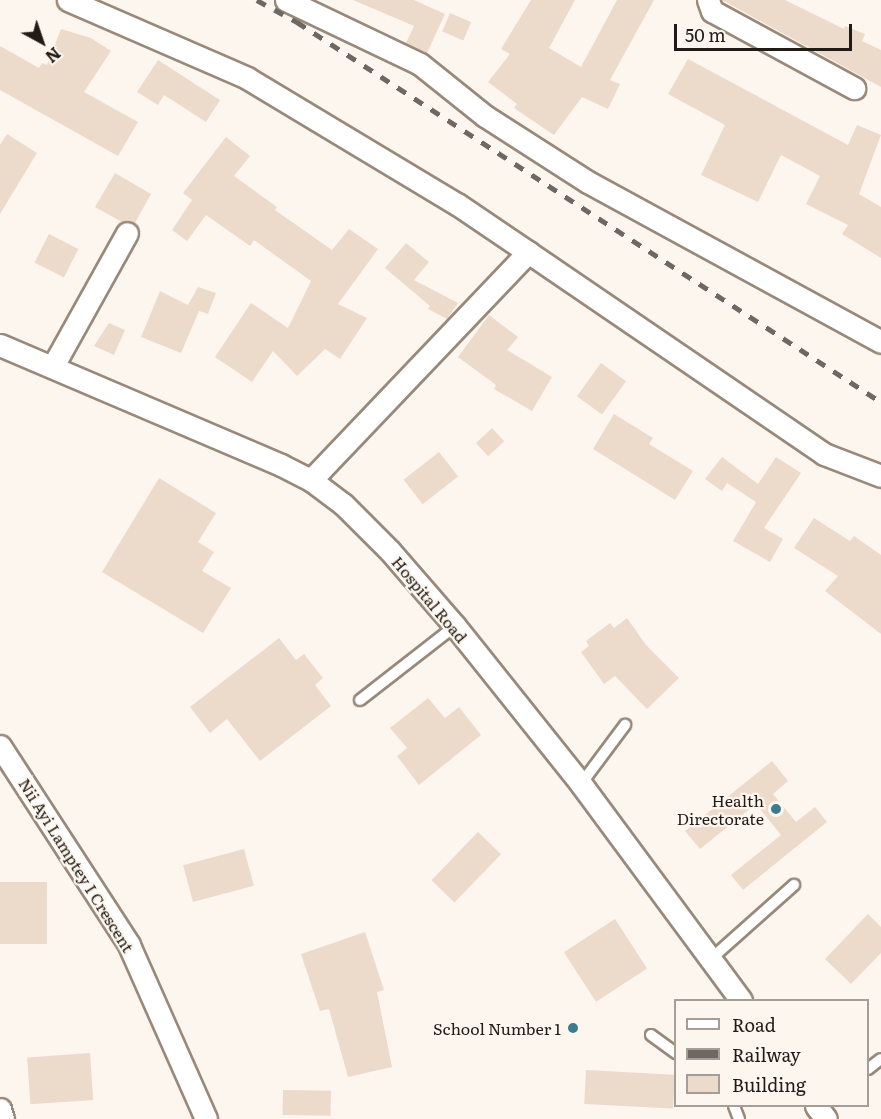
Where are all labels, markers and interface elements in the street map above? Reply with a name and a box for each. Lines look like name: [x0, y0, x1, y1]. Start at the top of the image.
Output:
north arrow: [12, 12, 72, 72]
scale bar: [677, 12, 856, 50]
text: 50 m: [685, 21, 726, 48]
text: N: [41, 42, 66, 69]
street label: Hospital Road: [388, 552, 472, 646]
street label: Nii Ayi Lamptey I Crescent: [15, 774, 139, 956]
place label: Health Directorate: [677, 790, 764, 828]
marker: Health Directorate: [769, 802, 783, 816]
legend: [674, 999, 869, 1107]
text: Road: [732, 1011, 776, 1038]
place label: School Number 1: [433, 1018, 561, 1038]
marker: School Number 1: [566, 1021, 580, 1035]
text: Railway: [732, 1041, 801, 1068]
text: Building: [732, 1071, 806, 1098]

